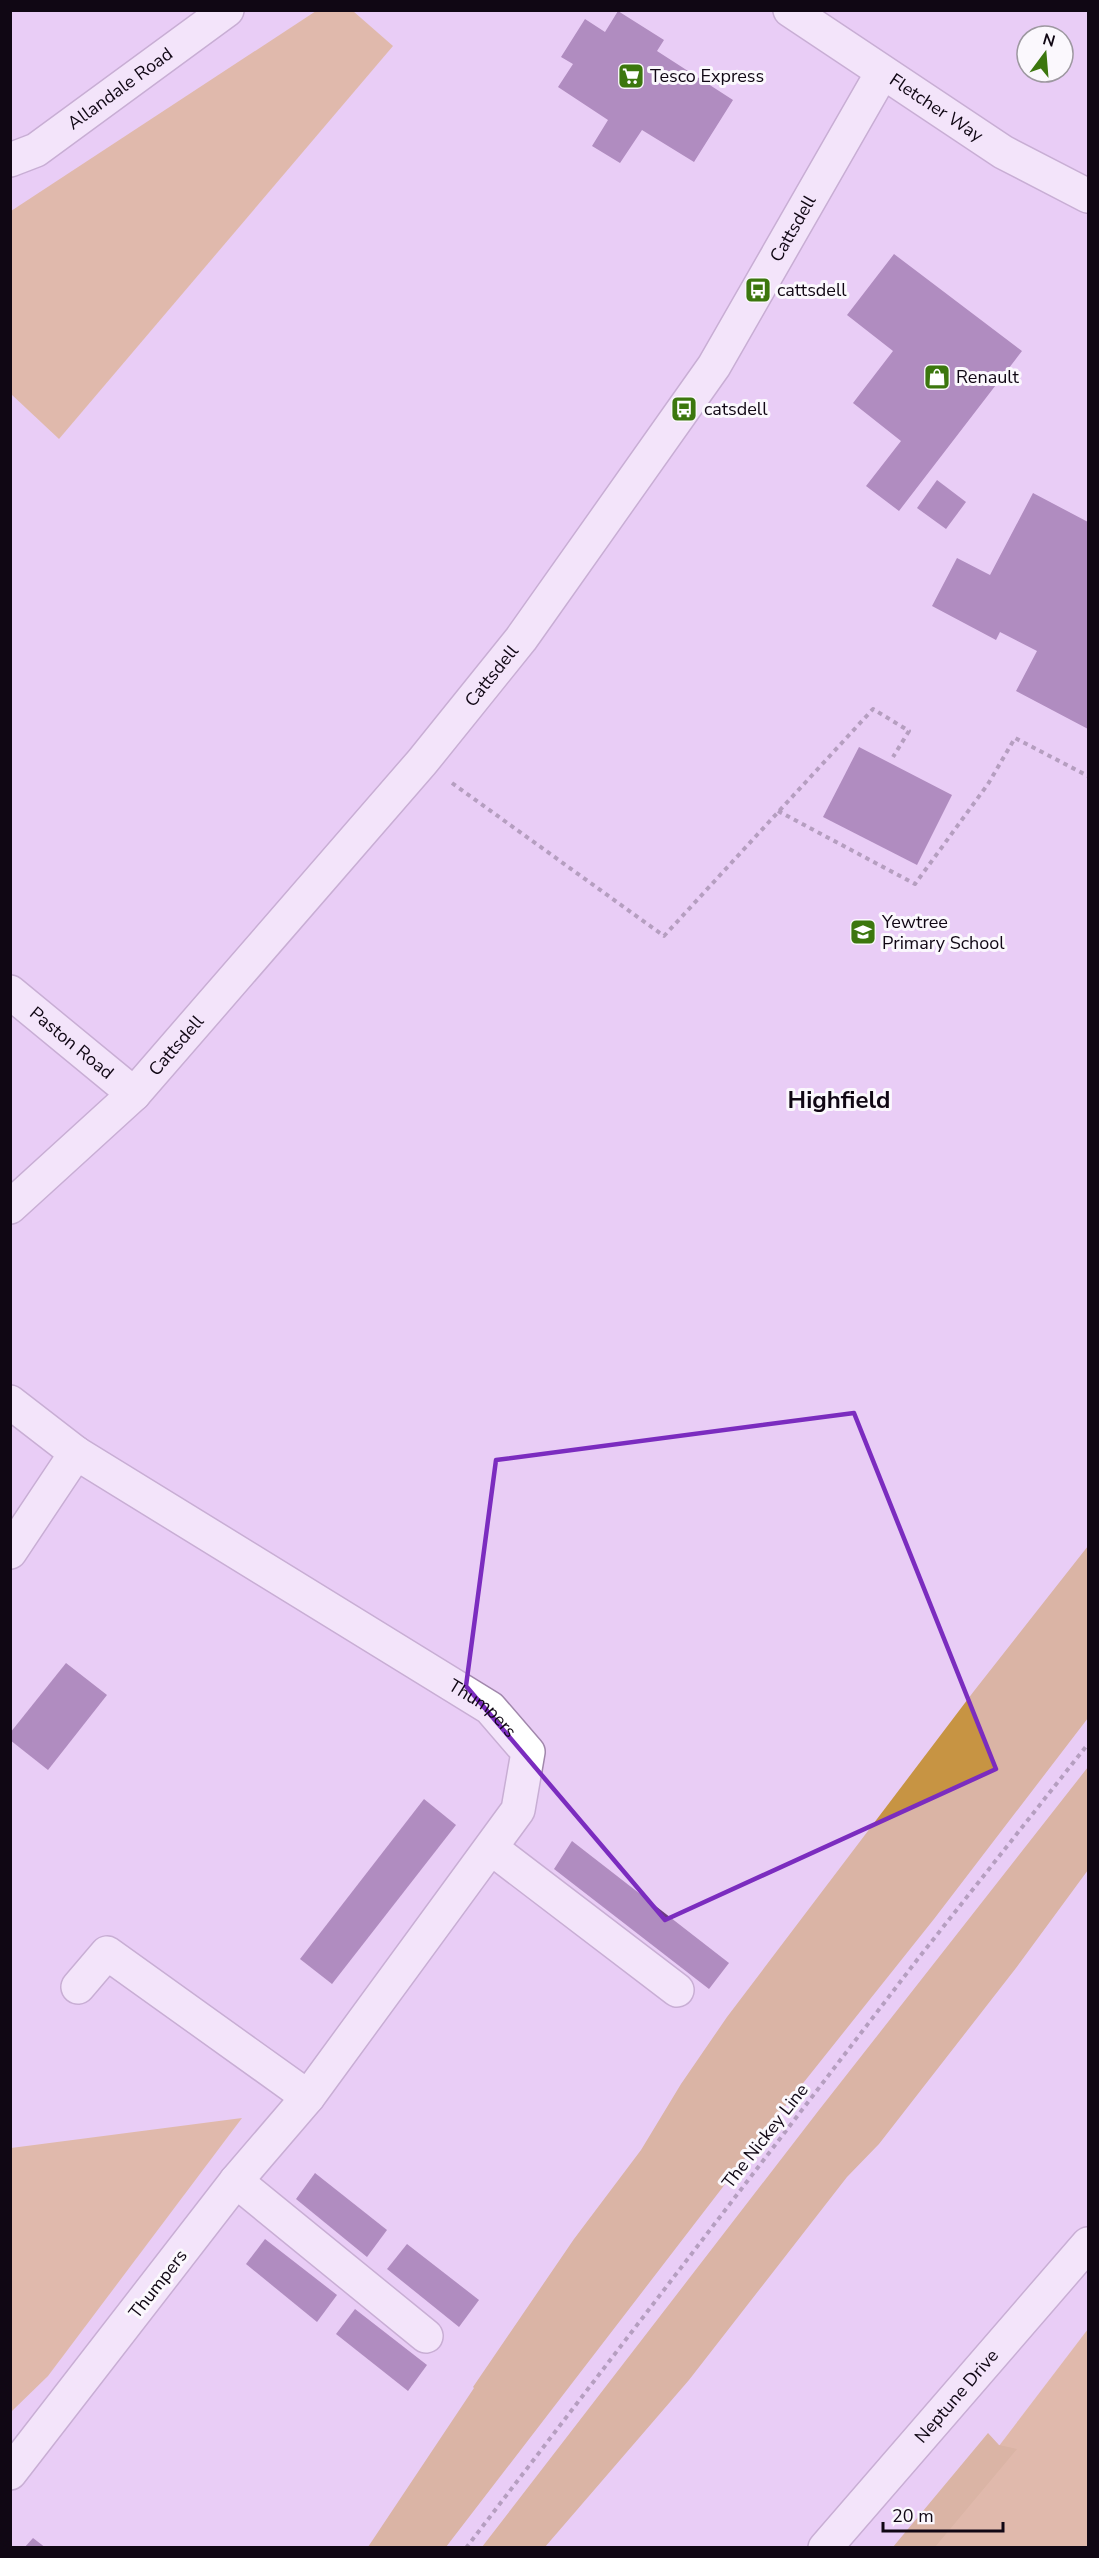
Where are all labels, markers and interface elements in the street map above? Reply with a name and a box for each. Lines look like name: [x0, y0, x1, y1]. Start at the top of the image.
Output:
north arrow: [1015, 24, 1075, 84]
text: N: [1040, 28, 1058, 53]
street label: Allandale Road: [62, 42, 177, 135]
supermarket icon: Tesco Express: [616, 61, 646, 91]
place label: Tesco Express: [650, 64, 764, 88]
street label: Fletcher Way: [885, 68, 989, 148]
street label: Cattsdell: [764, 190, 822, 266]
bus stop icon: cattsdell: [743, 275, 773, 305]
place label: cattsdell: [777, 278, 847, 302]
shop icon: Renault: [922, 362, 952, 392]
place label: Renault: [956, 365, 1019, 389]
bus stop icon: catsdell: [669, 394, 699, 424]
place label: catsdell: [704, 397, 768, 421]
street label: Cattsdell: [459, 639, 524, 712]
place label: Yewtree Primary School: [881, 910, 1005, 955]
school or university icon: Yewtree Primary School: [848, 917, 878, 947]
street label: Paston Road: [25, 1001, 119, 1085]
street label: Cattsdell: [143, 1009, 210, 1081]
district label: Highfield: [788, 1084, 890, 1116]
street label: Thumpers: [444, 1673, 522, 1742]
street label: The Nickey Line: [716, 2079, 814, 2193]
street label: Thumpers: [123, 2244, 193, 2324]
street label: Neptune Drive: [909, 2344, 1004, 2448]
scale bar: [883, 2495, 1003, 2533]
text: 20 m: [892, 2504, 934, 2528]

